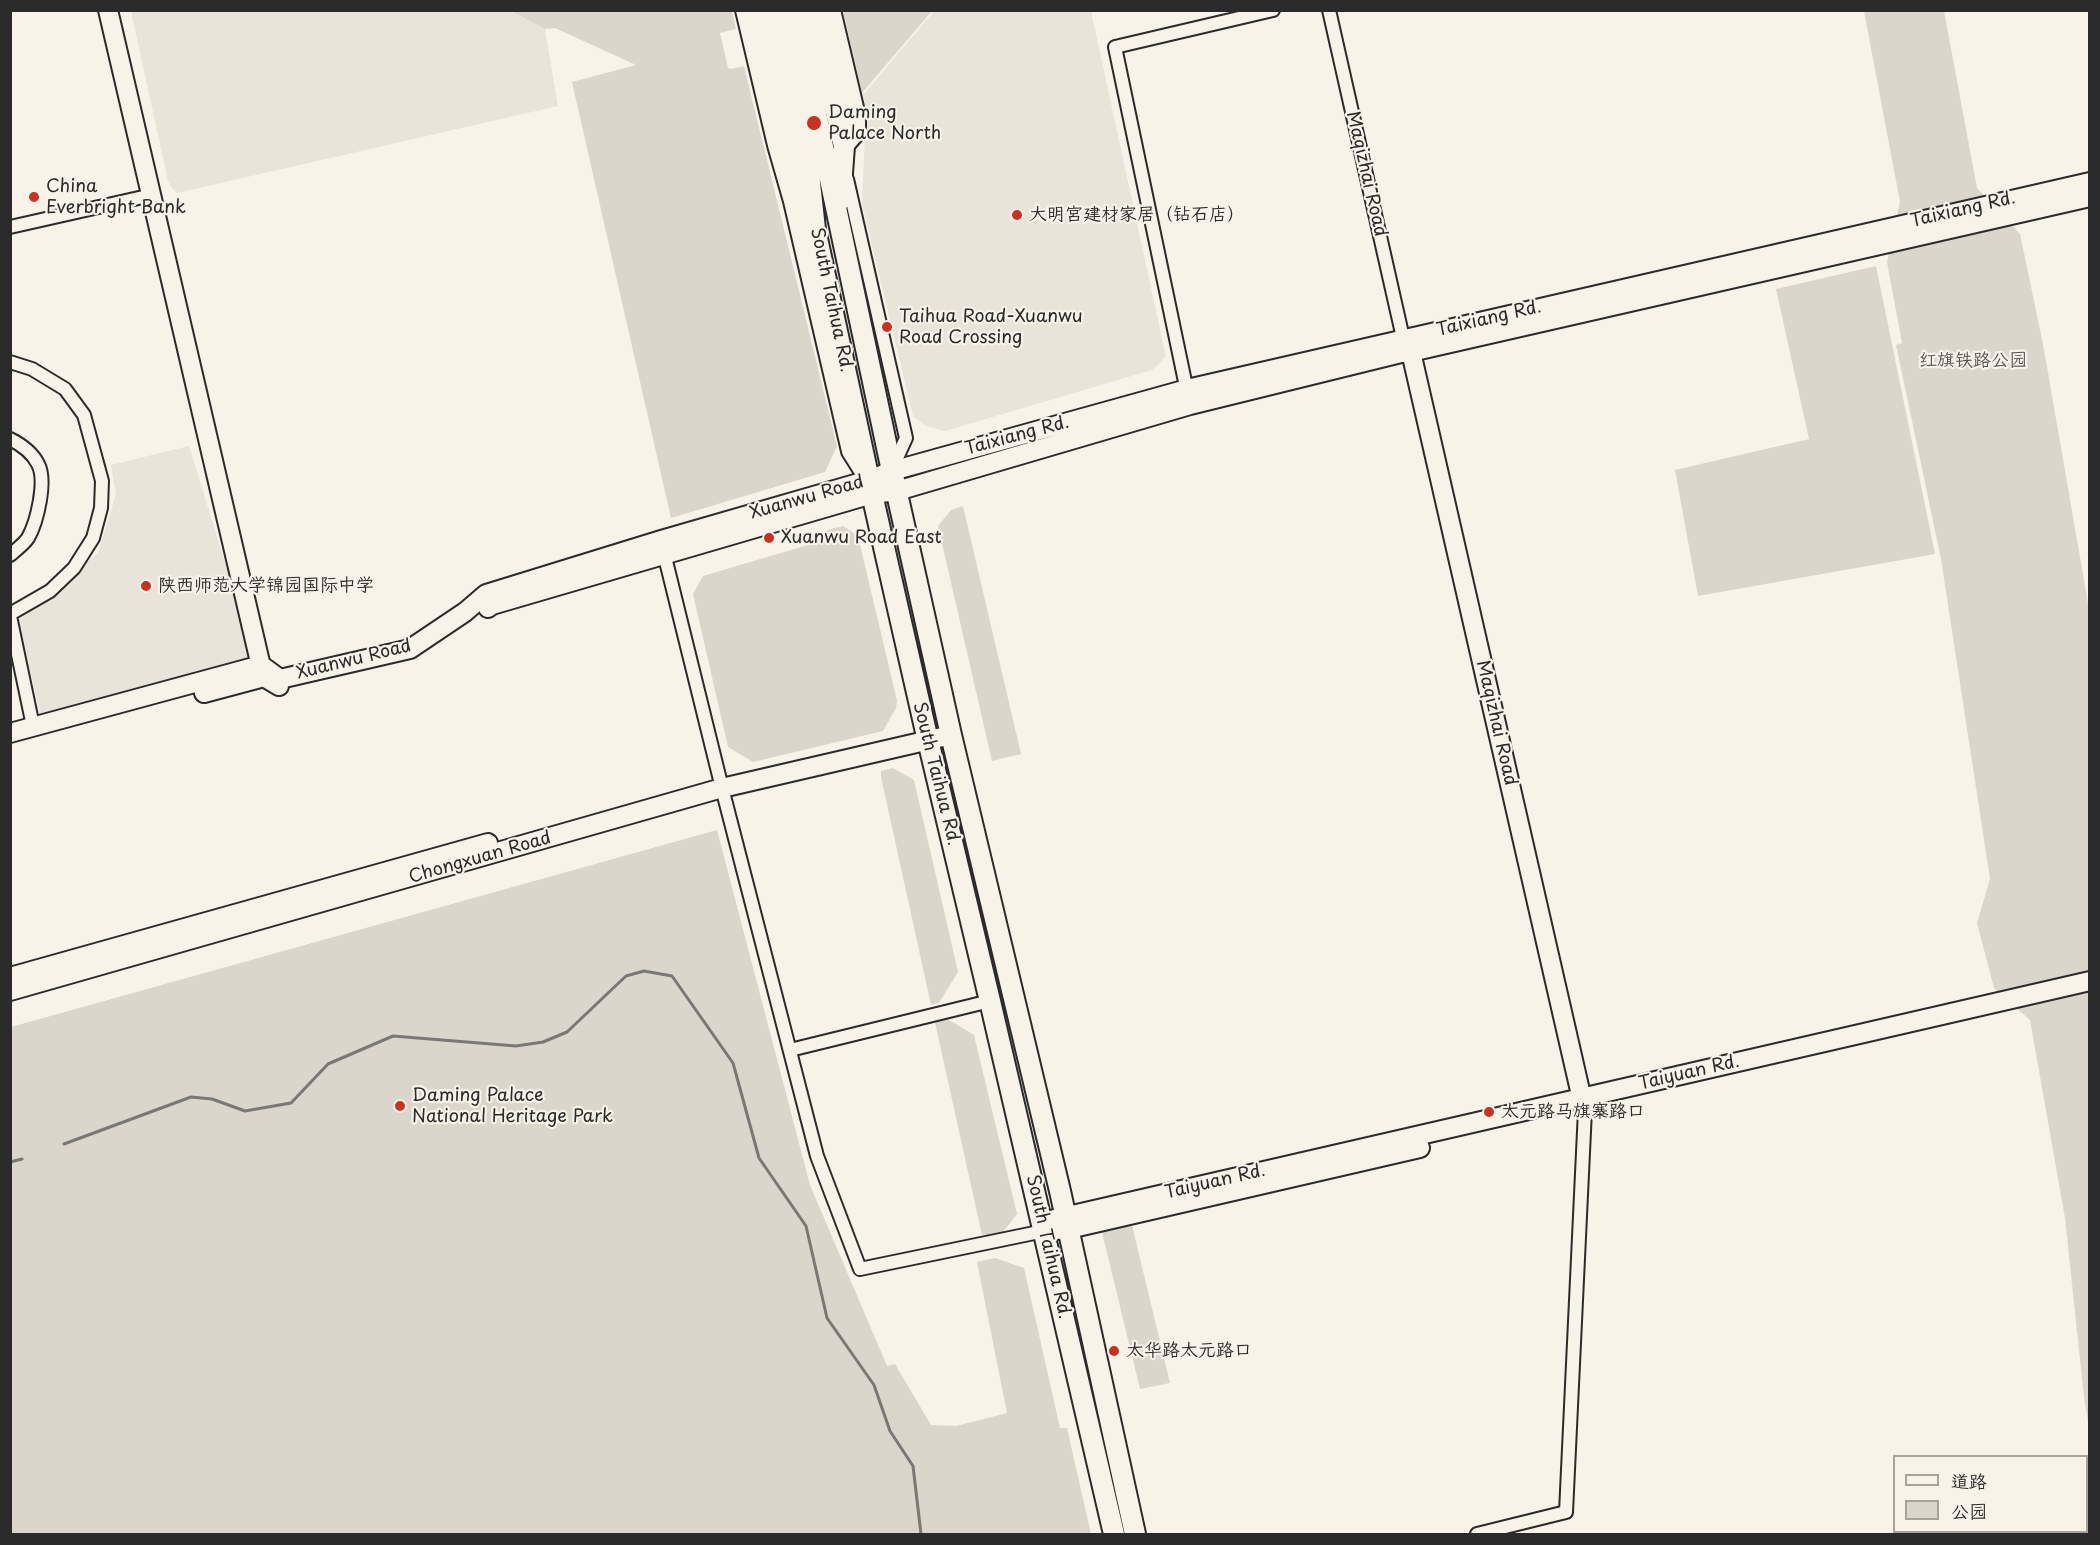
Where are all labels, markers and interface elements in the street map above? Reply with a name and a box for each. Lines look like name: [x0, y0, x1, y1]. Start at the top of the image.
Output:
place label: Daming Palace North: [828, 102, 941, 144]
street label: Maqizhai Road: [1341, 109, 1391, 239]
marker: Daming Palace North: [805, 114, 823, 132]
place label: China Everbright Bank: [46, 176, 186, 219]
street label: Taixiang Rd.: [1908, 187, 2018, 233]
marker: China Everbright Bank: [27, 190, 41, 204]
place label: 大明宫建材家居（钻石店）: [1029, 204, 1245, 226]
marker: 大明宫建材家居（钻石店）: [1010, 208, 1024, 222]
street label: South Taihua Rd.: [805, 226, 857, 374]
street label: Taixiang Rd.: [1434, 296, 1544, 342]
place label: Taihua Road-Xuanwu Road Crossing: [899, 306, 1083, 348]
marker: Taihua Road-Xuanwu Road Crossing: [880, 320, 894, 334]
park label: 红旗铁路公园: [1919, 350, 2027, 372]
street label: Taixiang Rd.: [963, 412, 1071, 460]
street label: Xuanwu Road: [748, 471, 866, 525]
place label: Xuanwu Road East: [781, 527, 942, 549]
marker: Xuanwu Road East: [762, 531, 776, 545]
place label: 陕西师范大学锦园国际中学: [158, 575, 374, 597]
marker: 陕西师范大学锦园国际中学: [139, 579, 153, 593]
street label: Xuanwu Road: [294, 635, 414, 685]
street label: Maqizhai Road: [1471, 658, 1521, 788]
street label: South Taihua Rd.: [908, 700, 964, 848]
street label: Chongxuan Road: [406, 827, 554, 889]
street label: Taiyuan Rd.: [1637, 1051, 1741, 1095]
place label: Daming Palace National Heritage Park: [412, 1085, 613, 1128]
marker: Daming Palace National Heritage Park: [393, 1099, 407, 1113]
place label: 太元路马旗寨路口: [1501, 1101, 1645, 1123]
marker: 太元路马旗寨路口: [1482, 1105, 1496, 1119]
street label: Taiyuan Rd.: [1163, 1160, 1267, 1204]
street label: South Taihua Rd.: [1021, 1173, 1075, 1321]
place label: 太华路太元路口: [1126, 1340, 1252, 1362]
marker: 太华路太元路口: [1107, 1344, 1121, 1358]
legend: [1893, 1455, 2088, 1533]
text: 道路: [1951, 1467, 1987, 1494]
text: 公园: [1951, 1497, 1987, 1524]

